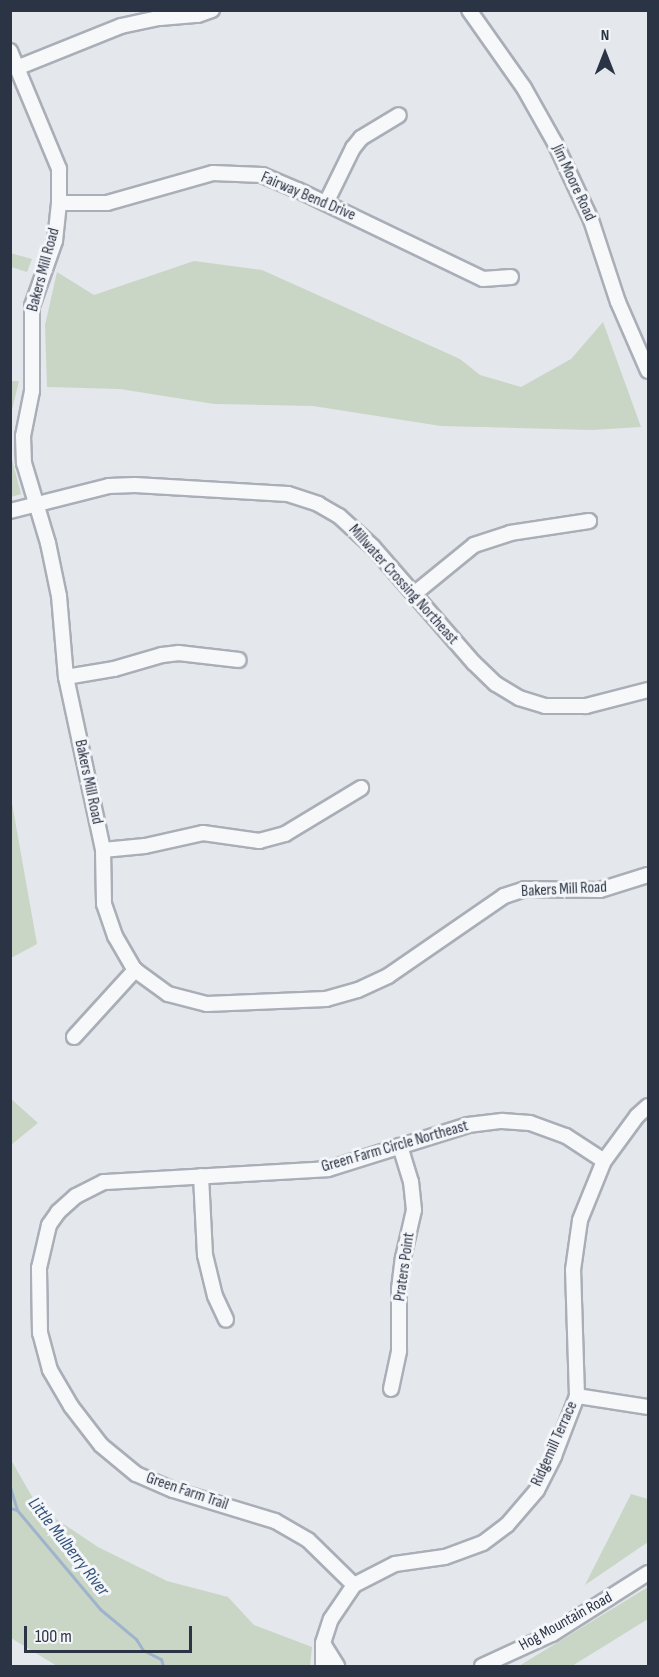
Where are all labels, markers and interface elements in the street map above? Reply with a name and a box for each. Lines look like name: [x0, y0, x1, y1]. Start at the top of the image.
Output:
north arrow: [575, 24, 635, 84]
text: N: [601, 26, 609, 45]
street label: Jim Moore Road: [547, 142, 599, 224]
street label: Fairway Bend Drive: [258, 168, 358, 226]
street label: Bakers Mill Road: [24, 226, 64, 314]
street label: Millwater Crossing Northeast: [344, 521, 462, 649]
street label: Bakers Mill Road: [70, 738, 106, 826]
street label: Bakers Mill Road: [521, 878, 607, 902]
street label: Green Farm Circle Northeast: [319, 1117, 471, 1177]
street label: Praters Point: [391, 1231, 419, 1303]
street label: Ridgemill Terrace: [528, 1398, 582, 1490]
street label: Green Farm Trail: [143, 1469, 231, 1515]
water label: Little Mulberry River: [23, 1493, 113, 1601]
street label: Hog Mountain Road: [516, 1589, 616, 1655]
scale bar: [27, 1614, 195, 1652]
text: 100 m: [35, 1626, 72, 1647]

